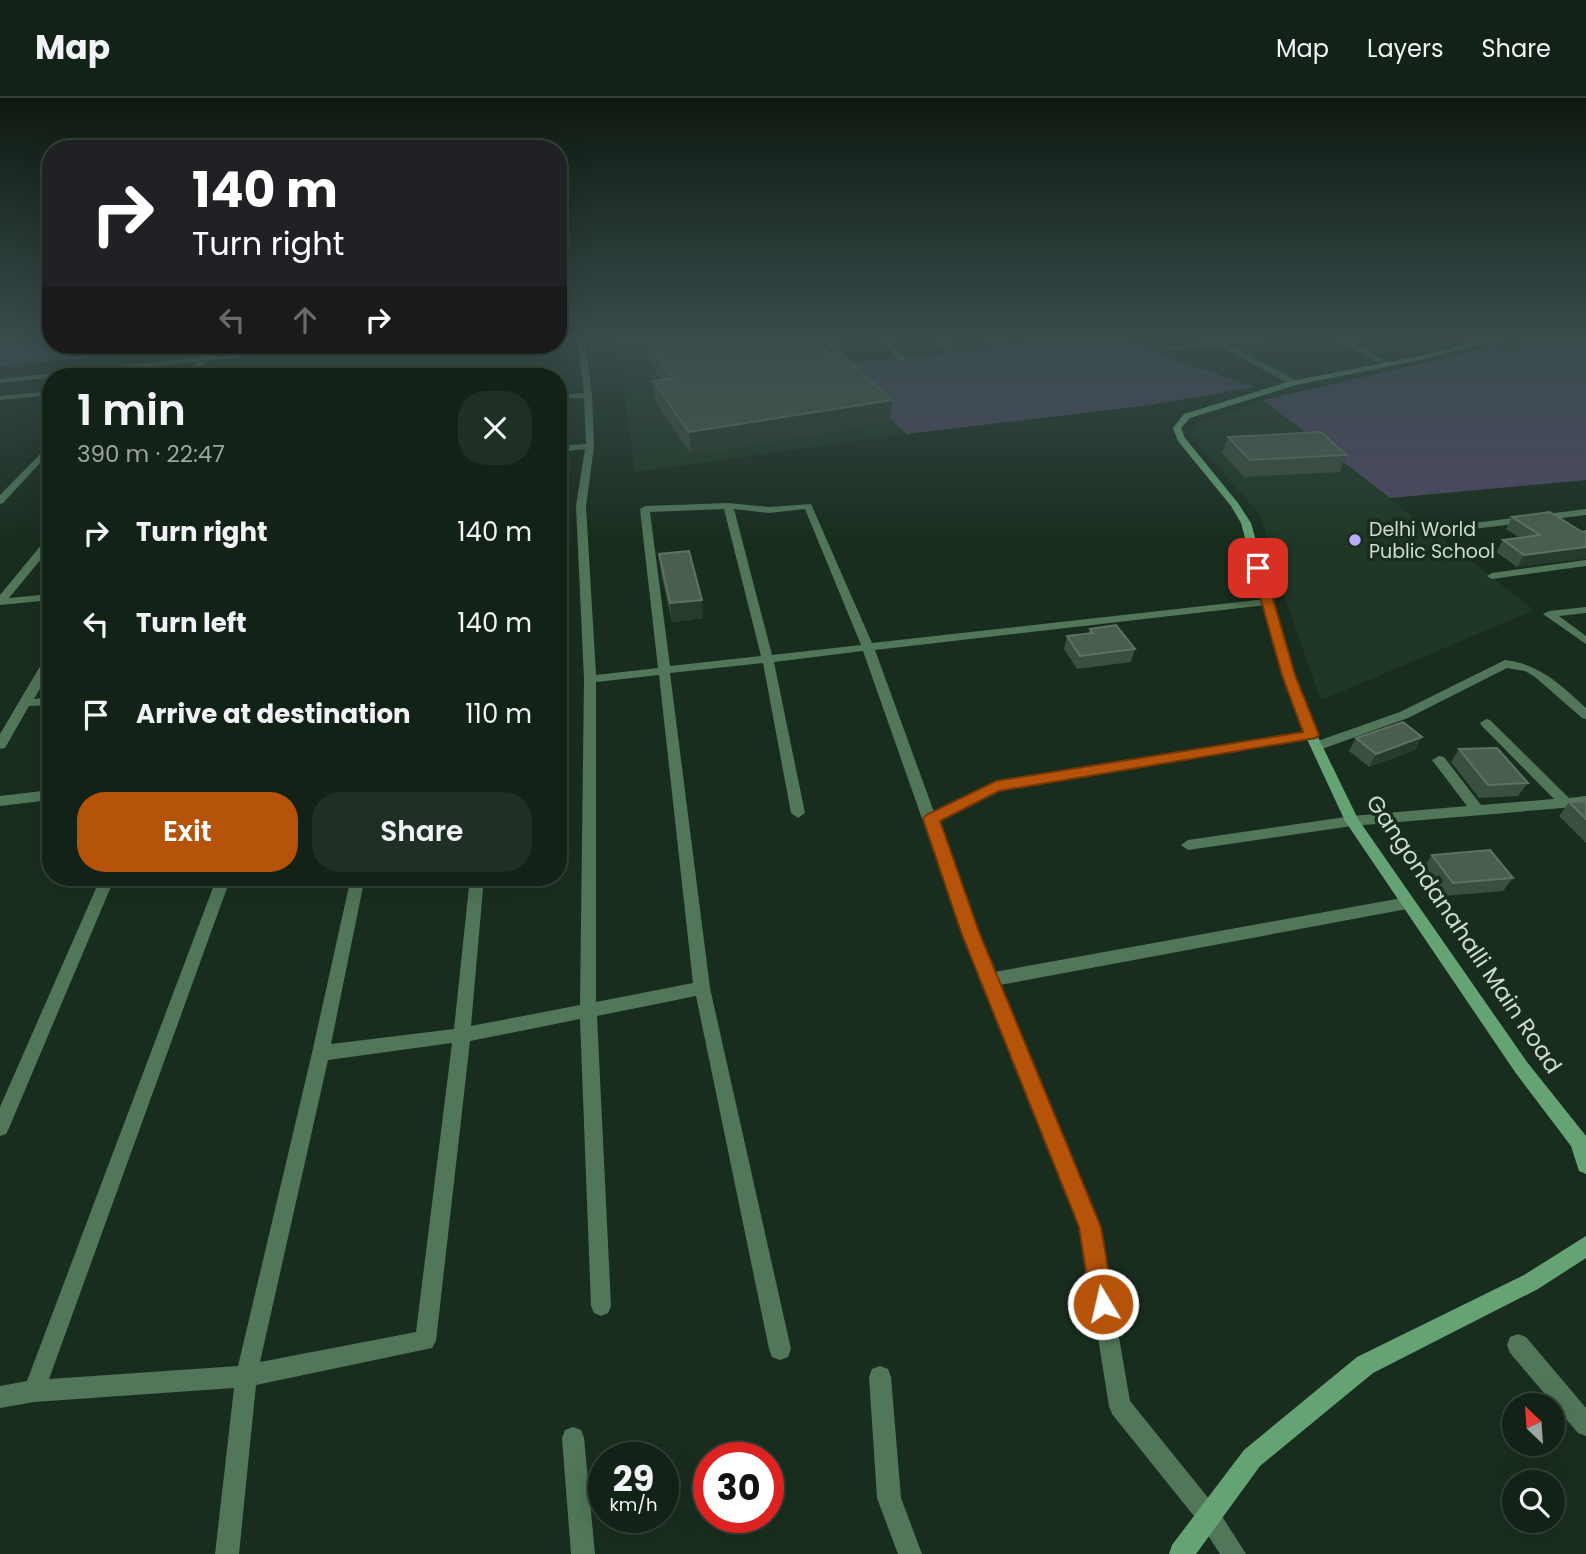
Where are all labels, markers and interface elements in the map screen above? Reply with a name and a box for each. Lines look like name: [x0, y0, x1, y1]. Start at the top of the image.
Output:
text: Map: [35, 24, 110, 71]
text: Map: [1276, 32, 1329, 65]
text: Layers: [1367, 32, 1443, 65]
text: Share: [1481, 32, 1551, 65]
text: 140 m: [192, 156, 338, 224]
icon: right: [77, 168, 168, 259]
text: Turn right: [192, 221, 344, 266]
icon: left: [213, 301, 251, 339]
icon: ahead: [286, 301, 324, 339]
icon: right: [359, 301, 397, 339]
text: 1 min: [77, 381, 186, 440]
button: close: [458, 391, 532, 465]
text: 390 m · 22:47: [77, 438, 225, 470]
icon: right: [77, 514, 115, 552]
text: Turn right: [136, 514, 268, 550]
text: 140 m: [457, 514, 532, 550]
place label: Delhi World Public School: [1369, 516, 1495, 565]
marker: Delhi World Public School: [1347, 532, 1363, 548]
pin: [1228, 538, 1288, 598]
icon: arrive: [1239, 549, 1277, 587]
icon: left: [77, 605, 115, 643]
text: Turn left: [136, 605, 247, 641]
text: 140 m: [457, 605, 532, 641]
icon: arrive: [77, 696, 115, 734]
text: Arrive at destination: [136, 696, 411, 732]
text: 110 m: [465, 696, 532, 732]
street label: Gangondanahalli Main Road: [1359, 788, 1569, 1080]
button: Exit: [77, 792, 298, 872]
button: Share: [312, 792, 532, 872]
position arrow: [1066, 1267, 1140, 1341]
north arrow: [1502, 1393, 1564, 1456]
map controls: [1502, 1393, 1565, 1533]
speed limit sign: 30: [693, 1442, 784, 1533]
text: 29: [613, 1454, 654, 1503]
button: search: [1502, 1470, 1565, 1533]
text: km/h: [610, 1492, 657, 1517]

